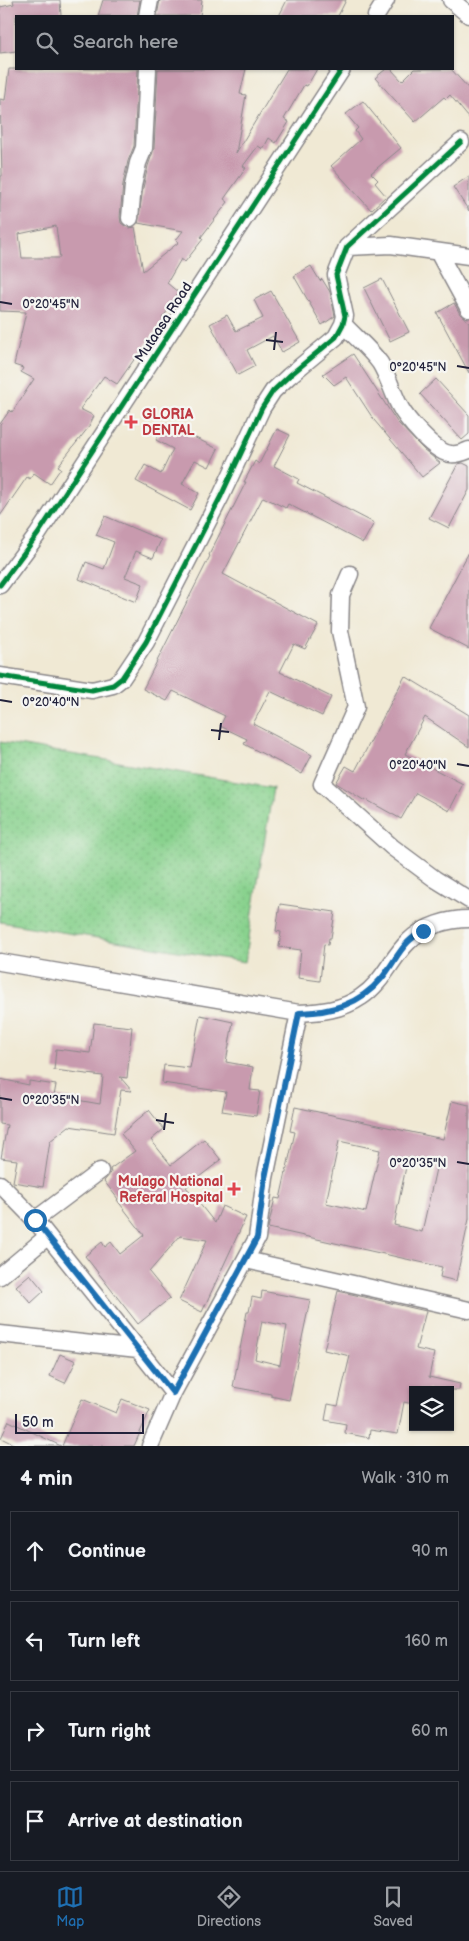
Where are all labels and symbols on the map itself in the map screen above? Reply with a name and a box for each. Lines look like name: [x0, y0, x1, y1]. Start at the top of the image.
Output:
street label: Mutaasa Road: [131, 279, 196, 366]
text: 0°20'45"N: [22, 297, 80, 312]
text: 0°20'45"N: [389, 360, 447, 375]
place label: GLORIA DENTAL: [142, 406, 195, 439]
marker: GLORIA DENTAL: [124, 415, 138, 429]
text: 0°20'40"N: [22, 695, 80, 710]
text: 0°20'40"N: [389, 758, 447, 773]
route end: [412, 920, 435, 943]
text: 0°20'35"N: [22, 1093, 80, 1108]
text: 0°20'35"N: [389, 1156, 447, 1171]
place label: Mulago National Referal Hospital: [118, 1173, 223, 1206]
marker: Mulago National Referal Hospital: [227, 1182, 241, 1196]
route start: [24, 1209, 47, 1232]
scale bar: [15, 1411, 144, 1434]

